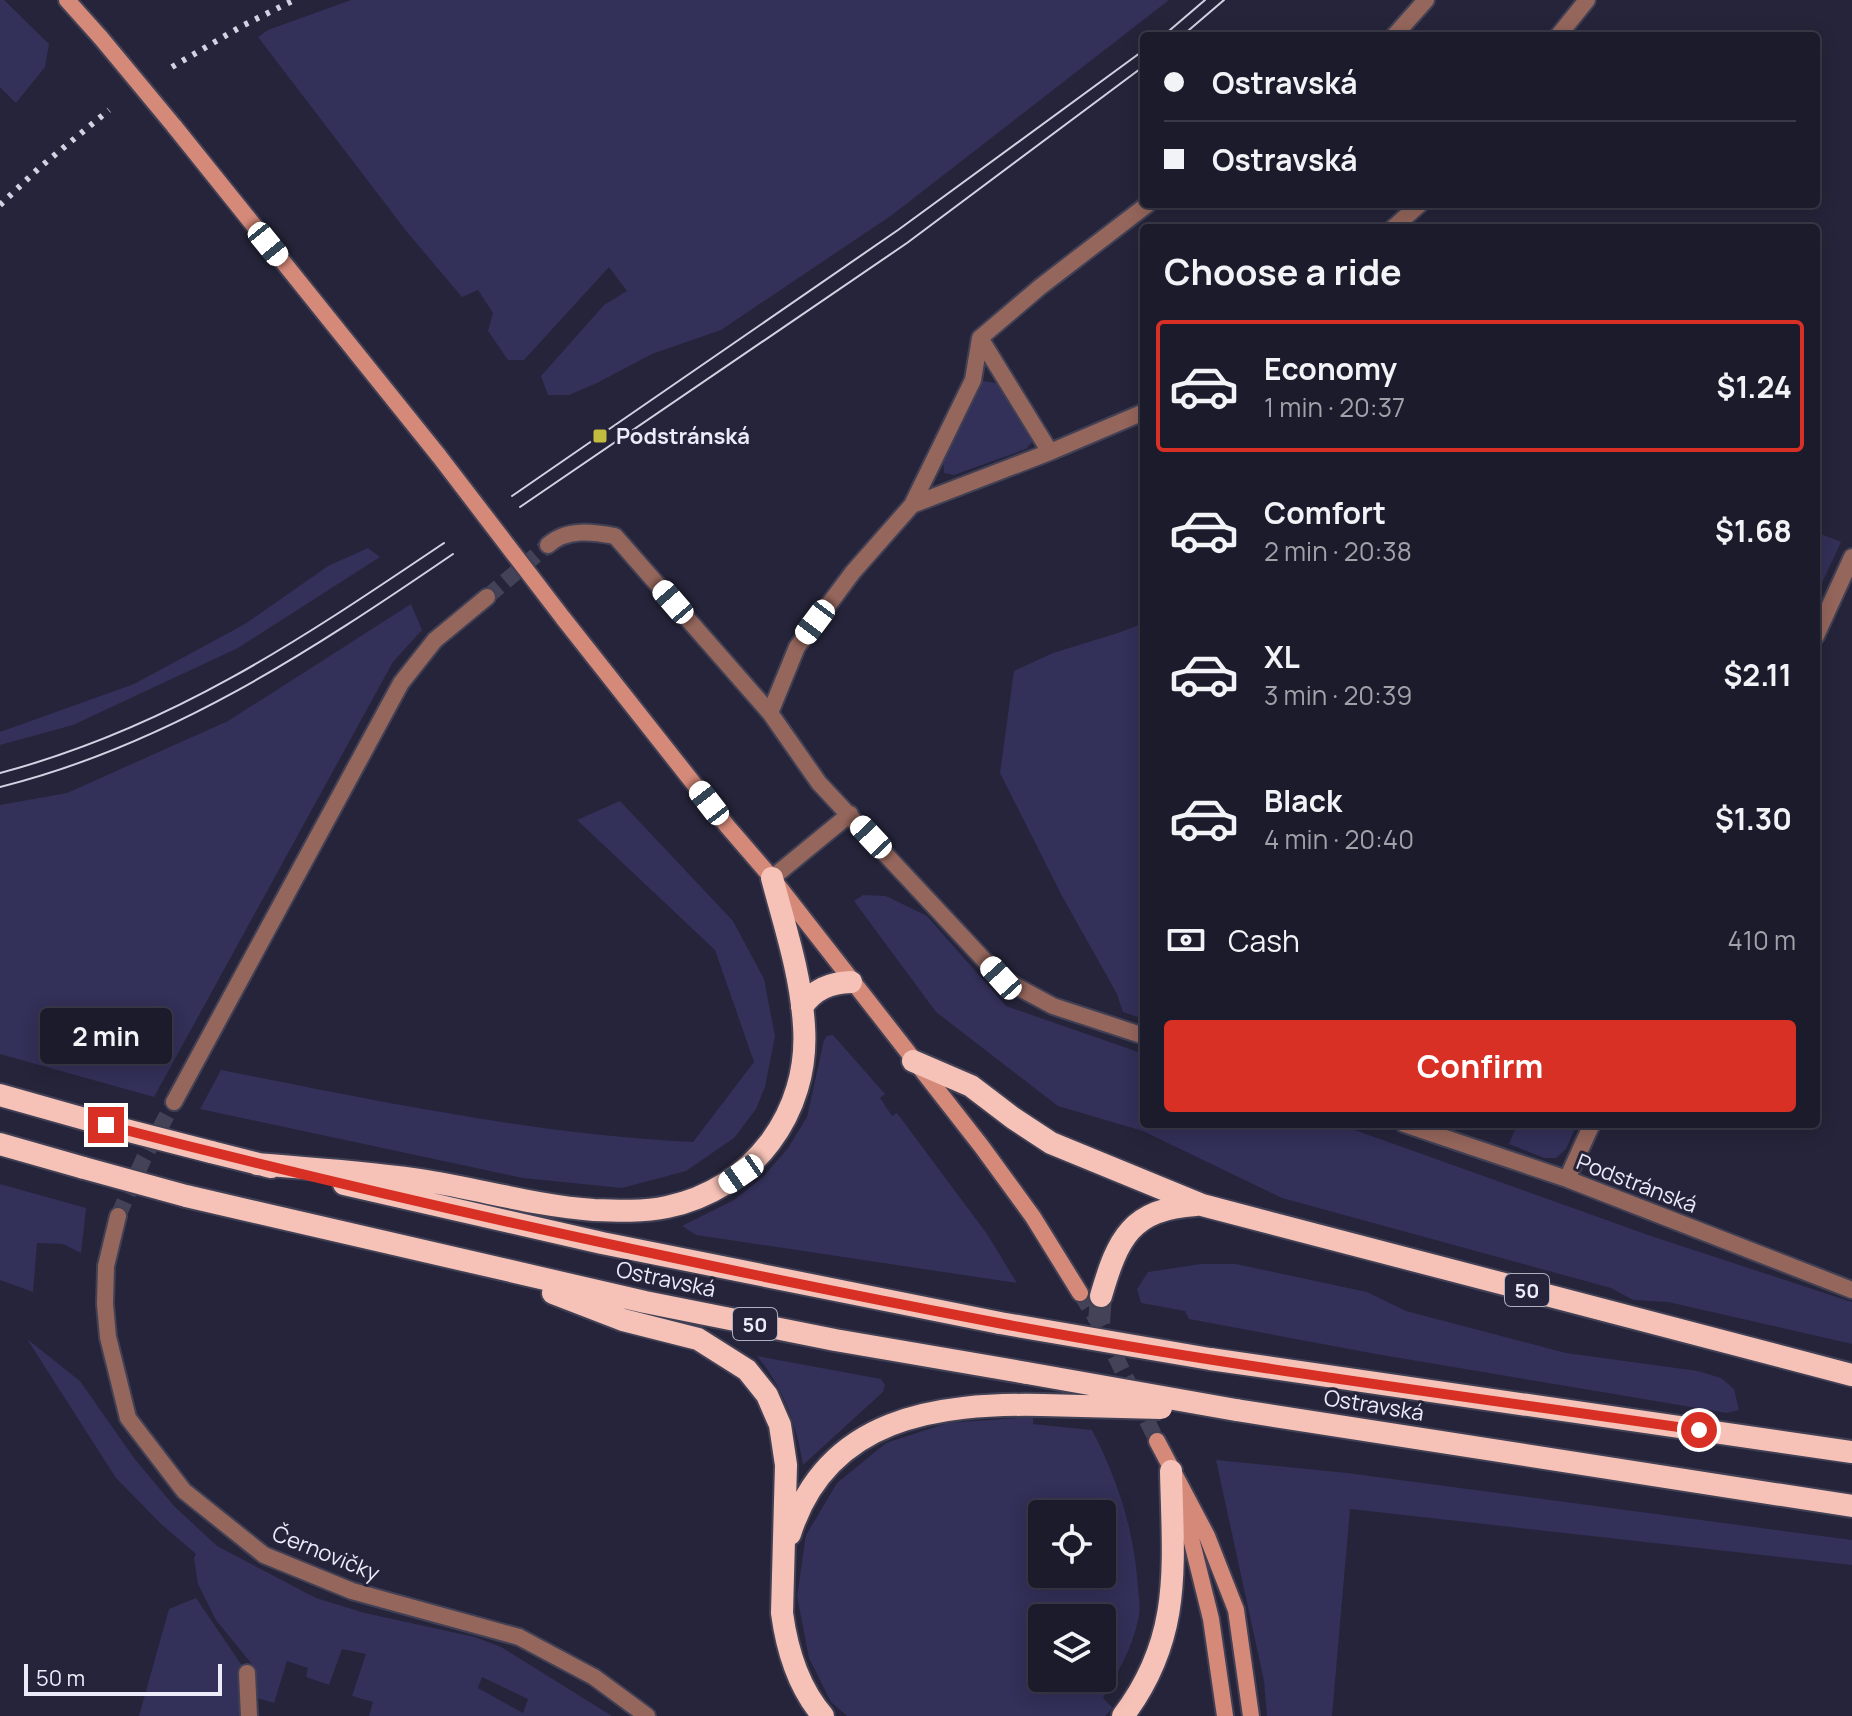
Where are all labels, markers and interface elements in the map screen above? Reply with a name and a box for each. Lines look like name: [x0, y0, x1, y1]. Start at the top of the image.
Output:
text: Ostravská: [1212, 62, 1358, 103]
text: Ostravská: [1212, 139, 1358, 180]
car: [244, 218, 292, 270]
text: Choose a ride: [1164, 247, 1402, 296]
text: Economy: [1264, 348, 1397, 389]
icon: car: [1168, 350, 1240, 422]
text: $1.24: [1717, 366, 1792, 407]
text: 1 min · 20:37: [1264, 389, 1405, 425]
place label: Podstránská: [616, 421, 750, 451]
marker: Podstránská: [591, 427, 609, 445]
text: Comfort: [1264, 492, 1386, 533]
icon: car: [1168, 494, 1240, 566]
text: $1.68: [1715, 510, 1792, 551]
text: 2 min · 20:38: [1264, 533, 1412, 569]
car: [648, 576, 698, 628]
car: [791, 596, 839, 648]
text: XL: [1264, 636, 1300, 677]
icon: car: [1168, 638, 1240, 710]
text: $2.11: [1724, 654, 1792, 695]
text: 3 min · 20:39: [1264, 677, 1412, 713]
car: [685, 777, 733, 829]
text: Black: [1264, 780, 1342, 821]
icon: car: [1168, 782, 1240, 854]
text: $1.30: [1715, 798, 1792, 839]
car: [846, 811, 896, 863]
text: 4 min · 20:40: [1264, 821, 1414, 857]
icon: cash: [1164, 918, 1208, 962]
text: Cash: [1228, 920, 1300, 961]
text: 410 m: [1727, 922, 1796, 958]
car: [976, 952, 1026, 1004]
callout: 2 min: [40, 1009, 172, 1065]
text: 2 min: [72, 1018, 140, 1054]
button: Confirm: [1164, 1020, 1796, 1112]
route end: [88, 1107, 124, 1143]
street label: Podstránská: [1572, 1146, 1702, 1220]
car: [714, 1150, 768, 1198]
street label: Ostravská: [614, 1254, 718, 1304]
road number: 50: [1505, 1274, 1549, 1306]
road number: 50: [733, 1308, 777, 1340]
street label: Ostravská: [1322, 1382, 1426, 1428]
route start: [1681, 1412, 1717, 1448]
map controls: [1028, 1500, 1116, 1692]
button: locate: [1028, 1500, 1116, 1588]
street label: Černovičky: [268, 1518, 384, 1588]
button: layers: [1028, 1604, 1116, 1692]
scale bar: [24, 1660, 222, 1696]
text: 50 m: [36, 1663, 85, 1693]

